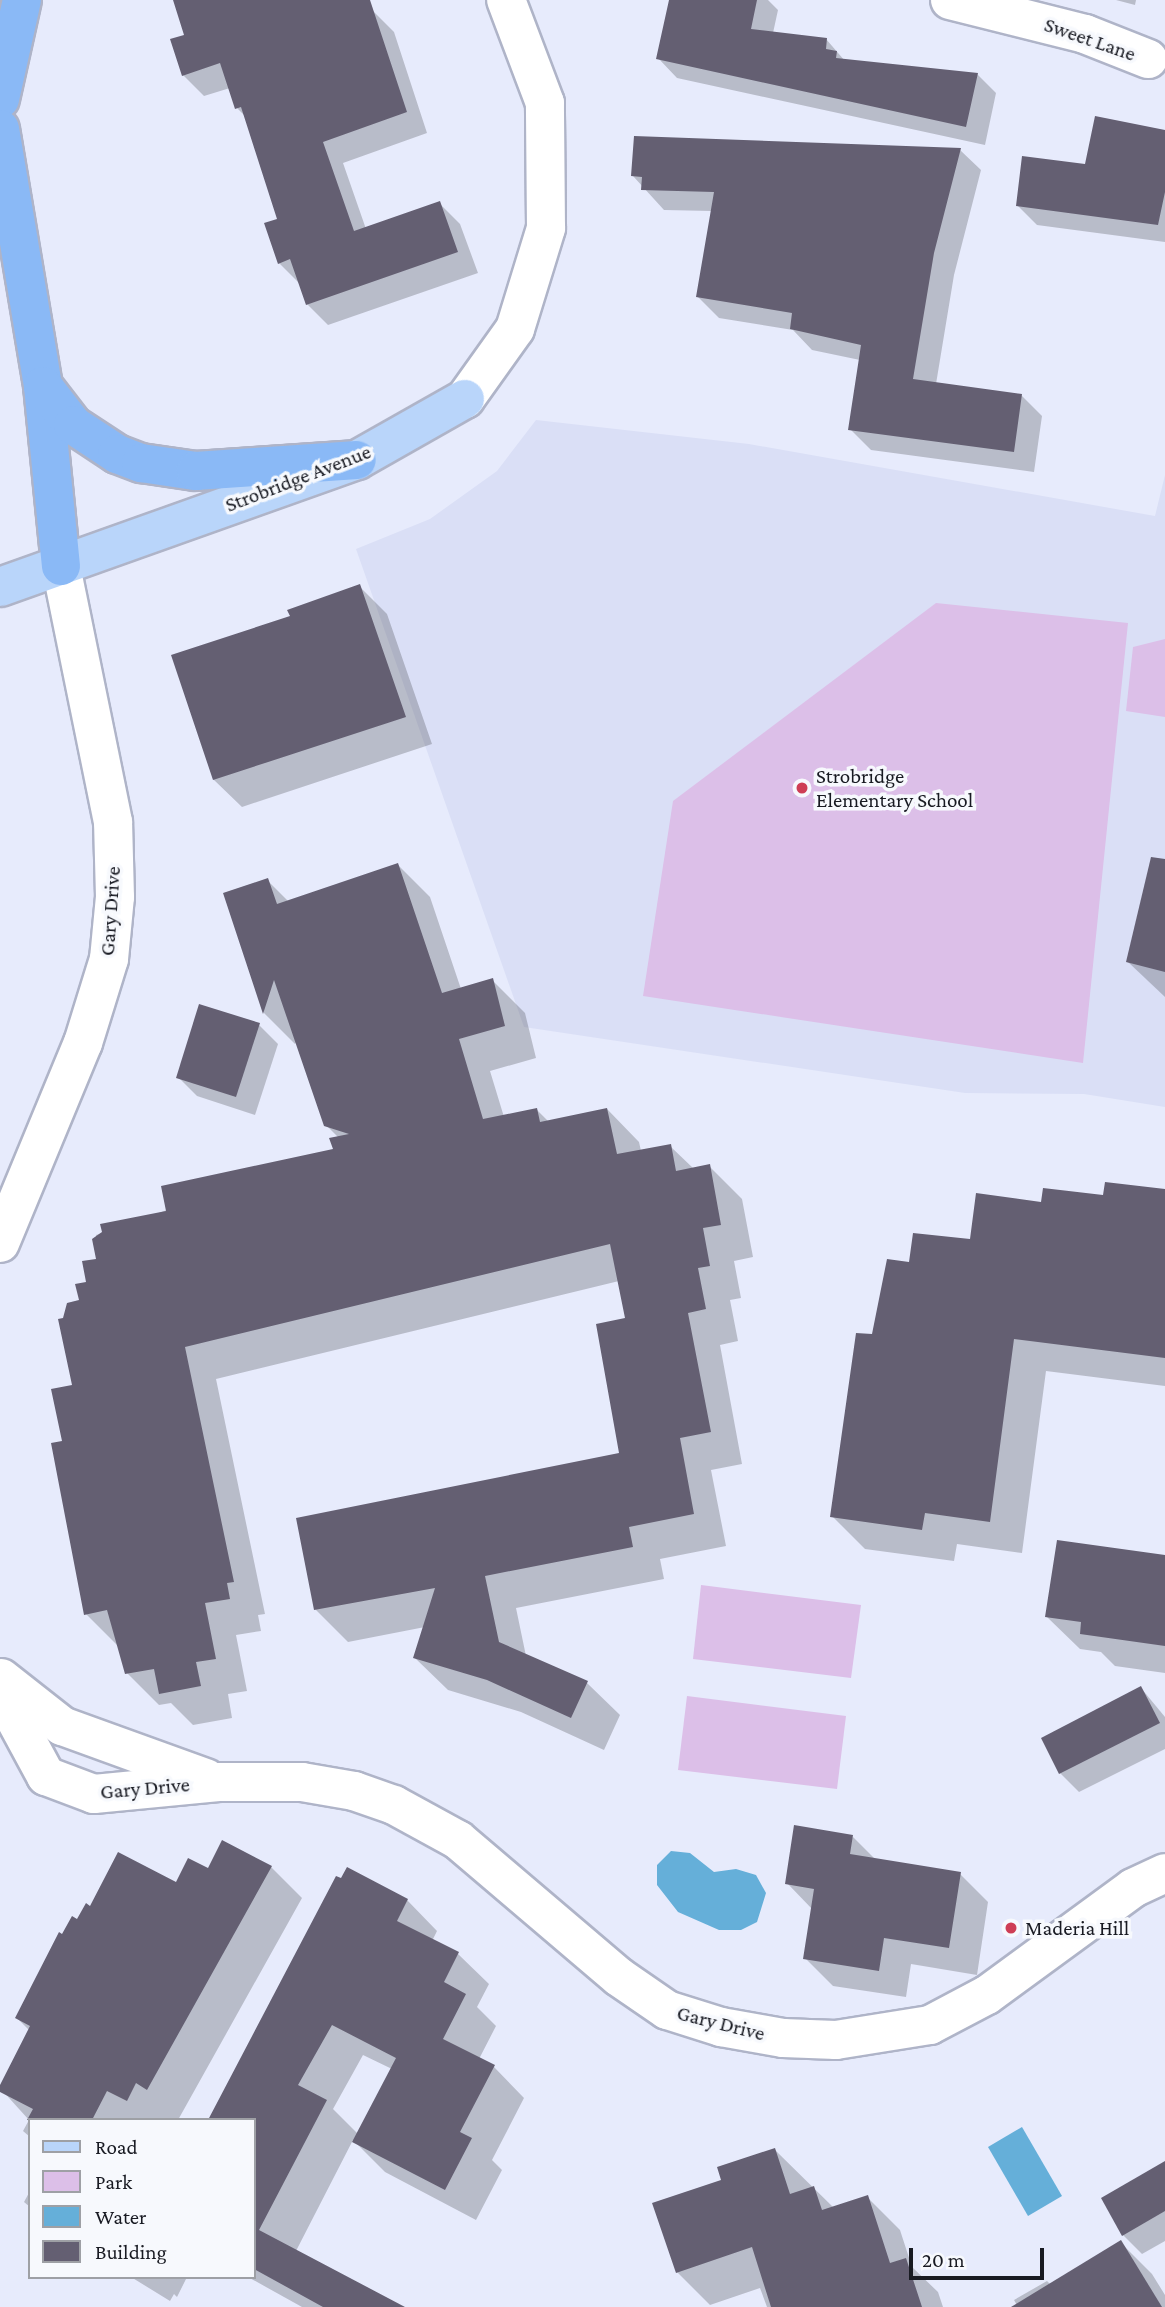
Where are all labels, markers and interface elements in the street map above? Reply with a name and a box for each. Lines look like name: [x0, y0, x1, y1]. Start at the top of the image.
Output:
street label: Sweet Lane: [1041, 12, 1139, 66]
street label: Strobridge Avenue: [222, 439, 374, 517]
place label: Strobridge Elementary School: [816, 763, 973, 813]
marker: Strobridge Elementary School: [794, 780, 810, 796]
street label: Gary Drive: [94, 865, 126, 957]
street label: Gary Drive: [99, 1772, 191, 1804]
place label: Maderia Hill: [1025, 1915, 1129, 1941]
marker: Maderia Hill: [1003, 1920, 1019, 1936]
street label: Gary Drive: [674, 2000, 768, 2046]
legend: [28, 2118, 256, 2279]
text: Road: [95, 2135, 138, 2159]
text: Park: [95, 2170, 132, 2194]
text: Water: [95, 2205, 147, 2229]
scale bar: [913, 2234, 1048, 2278]
text: Building: [95, 2240, 167, 2264]
text: 20 m: [922, 2248, 965, 2272]

